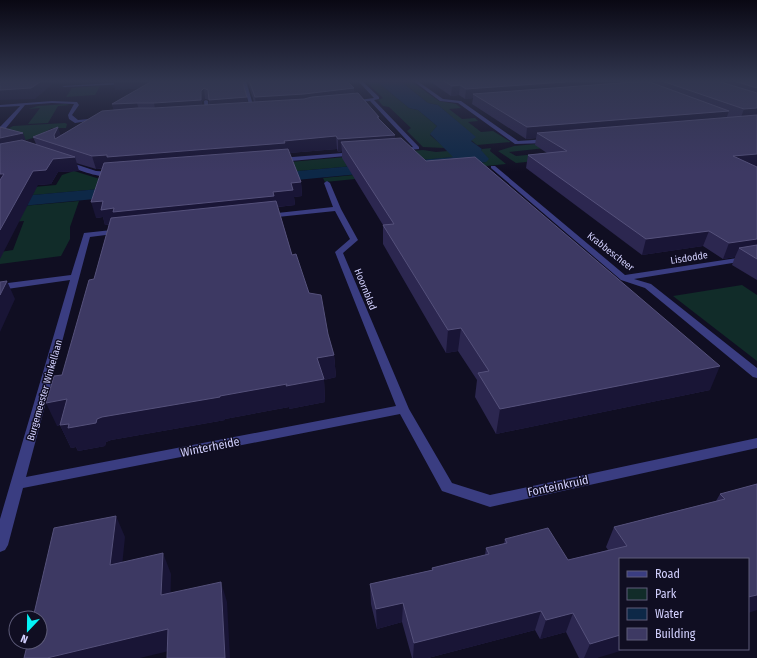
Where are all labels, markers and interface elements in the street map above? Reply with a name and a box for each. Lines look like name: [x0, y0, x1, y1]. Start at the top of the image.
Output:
street label: Krabbescheer: [585, 230, 637, 274]
street label: Lisdodde: [670, 249, 709, 267]
street label: Hoornblad: [351, 267, 379, 312]
street label: Burgemeester Winkellaan: [25, 338, 65, 442]
street label: Winterheide: [179, 434, 241, 460]
street label: Fonteinkruid: [526, 473, 590, 499]
legend: [619, 558, 749, 650]
text: Road: [655, 567, 680, 581]
text: Park: [655, 587, 677, 601]
text: Water: [655, 607, 684, 621]
north arrow: [8, 610, 48, 650]
text: Building: [655, 627, 696, 641]
text: N: [19, 632, 30, 646]

